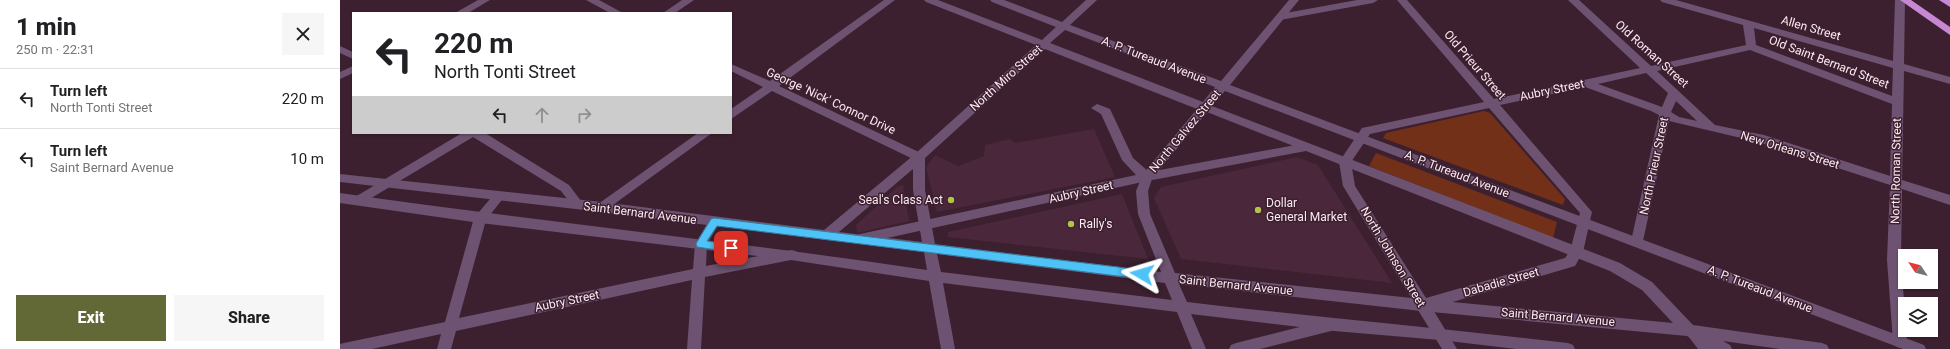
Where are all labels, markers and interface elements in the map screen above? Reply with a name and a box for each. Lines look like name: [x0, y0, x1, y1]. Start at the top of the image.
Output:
text: 1 min: [16, 13, 77, 41]
button: close: [282, 13, 324, 55]
street label: Allen Street: [1780, 13, 1842, 43]
street label: Old Roman Street: [1613, 18, 1691, 91]
text: 220 m: [434, 27, 513, 60]
icon: left: [368, 28, 420, 80]
street label: Old Prieur Street: [1441, 28, 1509, 103]
street label: Old Saint Bernard Street: [1767, 33, 1891, 91]
street label: A. P. Tureaud Avenue: [1100, 34, 1208, 86]
text: 250 m · 22:31: [16, 42, 95, 57]
street label: North Miro Street: [967, 42, 1045, 114]
text: North Tonti Street: [434, 61, 576, 82]
street label: George 'Nick' Connor Drive: [764, 65, 898, 137]
street label: Aubry Street: [1518, 76, 1586, 104]
text: Turn left: [50, 82, 107, 100]
street label: North Galvez Street: [1146, 87, 1224, 175]
icon: left: [16, 88, 38, 110]
text: 220 m: [282, 90, 324, 108]
text: North Tonti Street: [50, 100, 152, 115]
icon: left: [489, 104, 511, 126]
icon: ahead: [531, 104, 553, 126]
icon: right: [573, 104, 595, 126]
street label: North Prieur Street: [1637, 116, 1671, 216]
street label: North Roman Street: [1888, 118, 1904, 224]
street label: New Orleans Street: [1739, 128, 1841, 172]
text: Turn left: [50, 142, 107, 160]
icon: left: [16, 148, 38, 170]
street label: A. P. Tureaud Avenue: [1403, 148, 1511, 200]
text: 10 m: [290, 150, 324, 168]
text: Saint Bernard Avenue: [50, 160, 174, 175]
street label: Aubry Street: [1047, 178, 1115, 206]
place label: Seal's Class Act: [859, 193, 943, 207]
marker: Seal's Class Act: [946, 195, 956, 205]
place label: Dollar General Market: [1266, 196, 1347, 224]
street label: Saint Bernard Avenue: [583, 199, 697, 227]
street label: North Johnson Street: [1358, 204, 1428, 310]
marker: Dollar General Market: [1253, 205, 1263, 215]
place label: Rally's: [1079, 217, 1112, 231]
marker: Rally's: [1066, 219, 1076, 229]
pin: [714, 231, 748, 265]
icon: arrive: [720, 237, 742, 259]
north arrow: [1898, 249, 1938, 289]
map controls: [1898, 249, 1938, 337]
position arrow: [1121, 253, 1163, 295]
street label: A. P. Tureaud Avenue: [1706, 263, 1814, 315]
street label: Dabadie Street: [1461, 264, 1541, 300]
street label: Saint Bernard Avenue: [1179, 272, 1293, 298]
street label: Aubry Street: [533, 287, 601, 315]
button: Exit: [16, 295, 166, 341]
button: Share: [174, 295, 324, 341]
button: layers: [1898, 297, 1938, 337]
street label: Saint Bernard Avenue: [1501, 305, 1615, 329]

